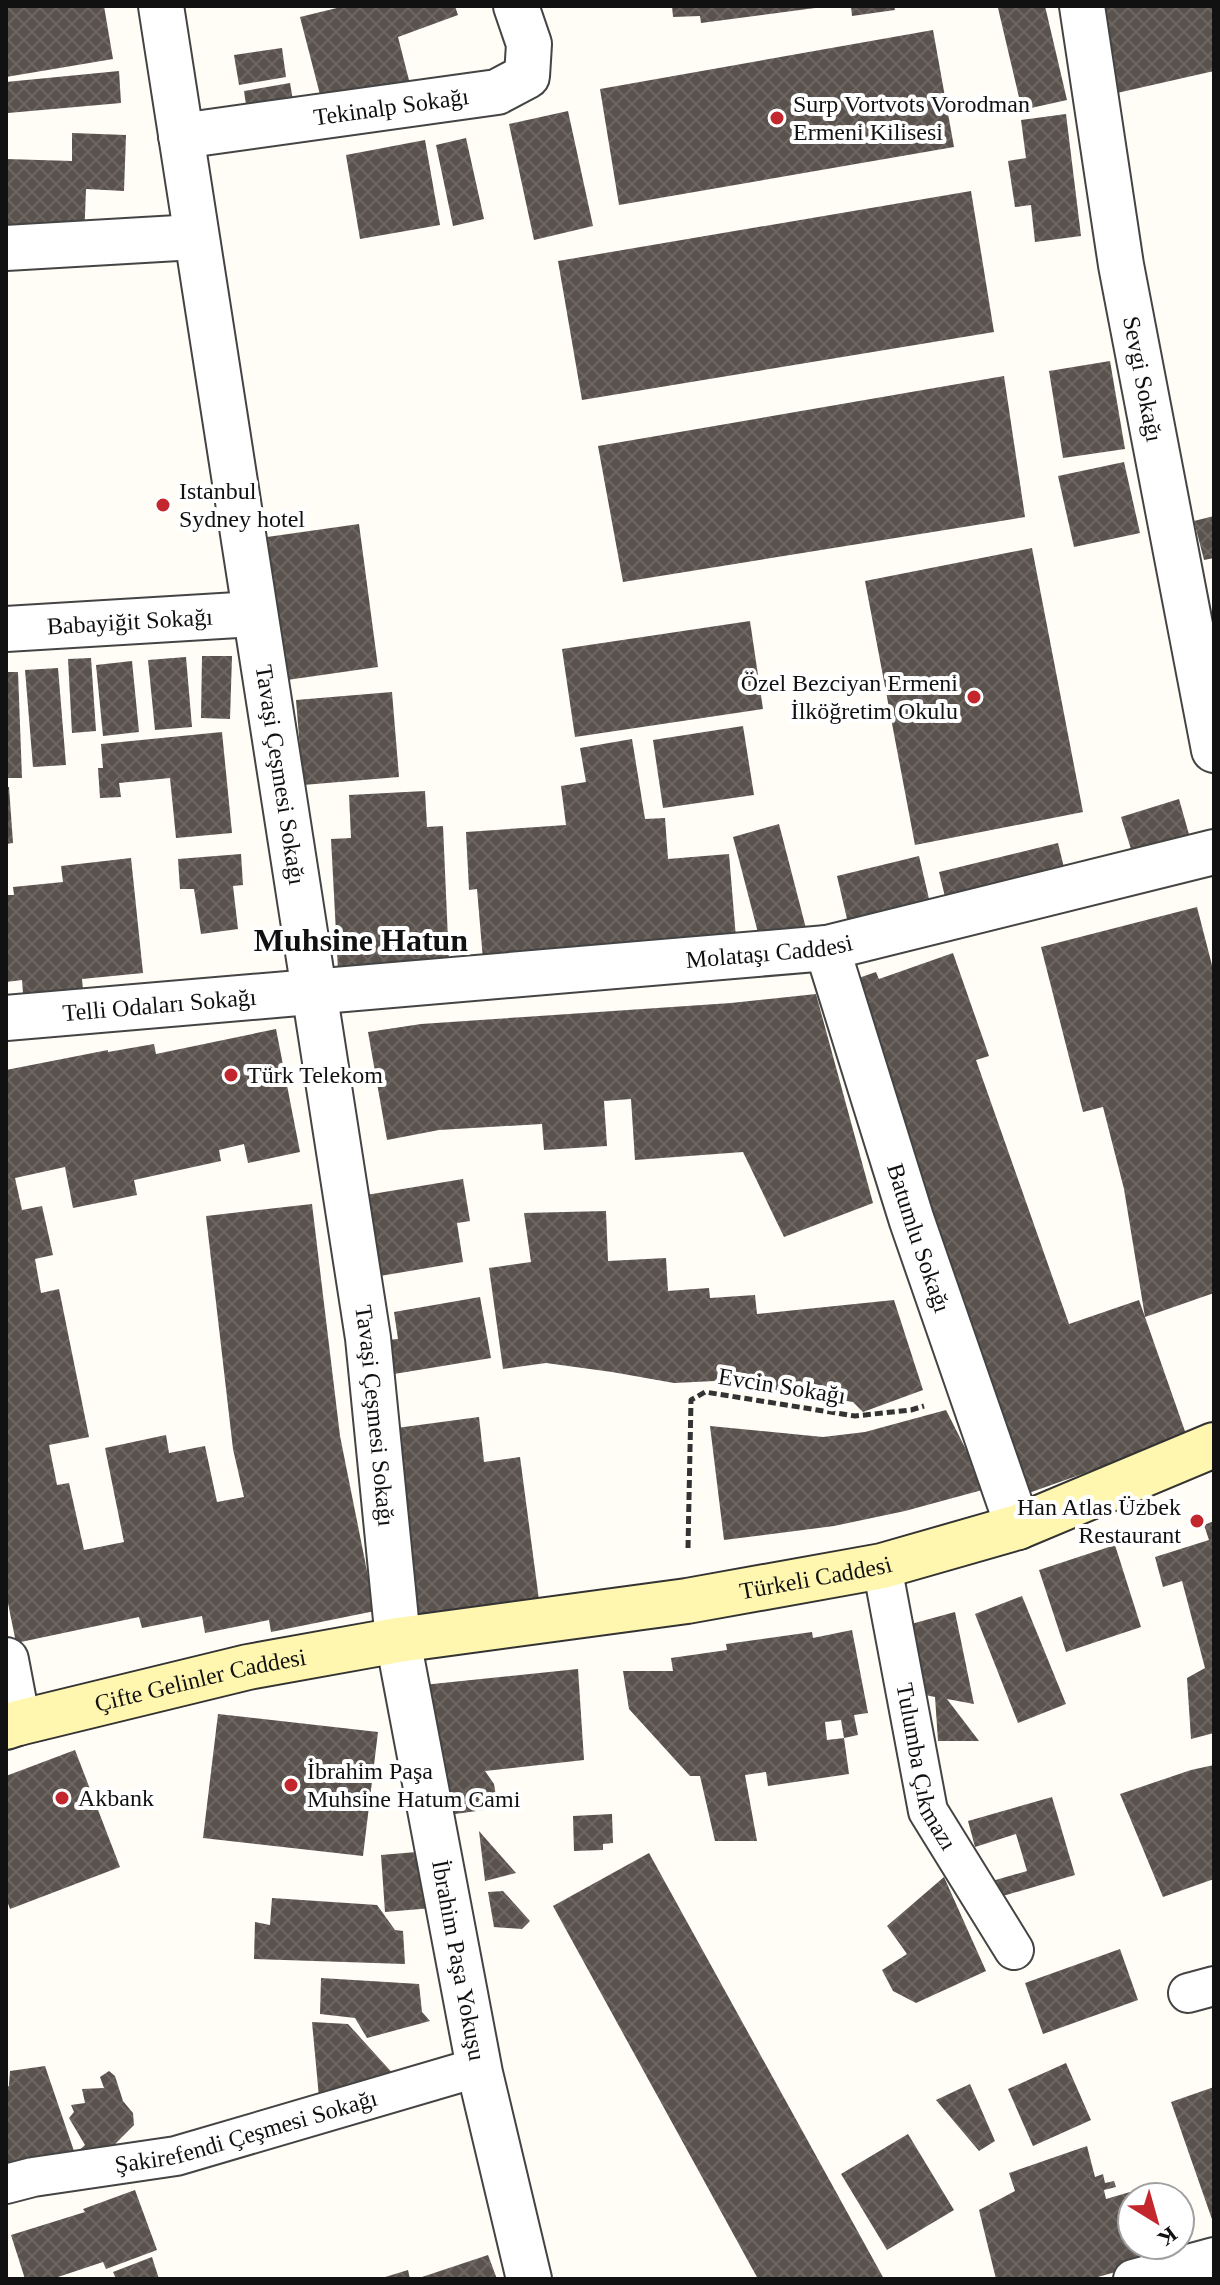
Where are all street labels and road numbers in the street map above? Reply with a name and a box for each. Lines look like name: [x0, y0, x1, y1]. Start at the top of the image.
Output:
street label: Tekinalp Sokağı: [312, 83, 471, 130]
street label: Sevgi Sokağı: [1118, 314, 1168, 444]
street label: Babayiğit Sokağı: [46, 604, 214, 640]
street label: Tavaşi Çeşmesi Sokağı: [251, 663, 310, 887]
street label: Molataşı Caddesi: [685, 929, 855, 973]
street label: Telli Odaları Sokağı: [62, 984, 258, 1026]
street label: Batumlu Sokağı: [882, 1160, 956, 1316]
street label: Tavaşi Çeşmesi Sokağı: [350, 1303, 400, 1528]
street label: Evcin Sokağı: [716, 1363, 848, 1409]
street label: Türkeli Caddesi: [737, 1551, 895, 1604]
street label: Çifte Gelinler Caddesi: [92, 1644, 308, 1717]
street label: Tulumba Çıkmazı: [891, 1681, 962, 1855]
street label: İbrahim Paşa Yokuşu: [427, 1858, 490, 2063]
street label: Şakirefendi Çeşmesi Sokağı: [113, 2085, 380, 2178]

